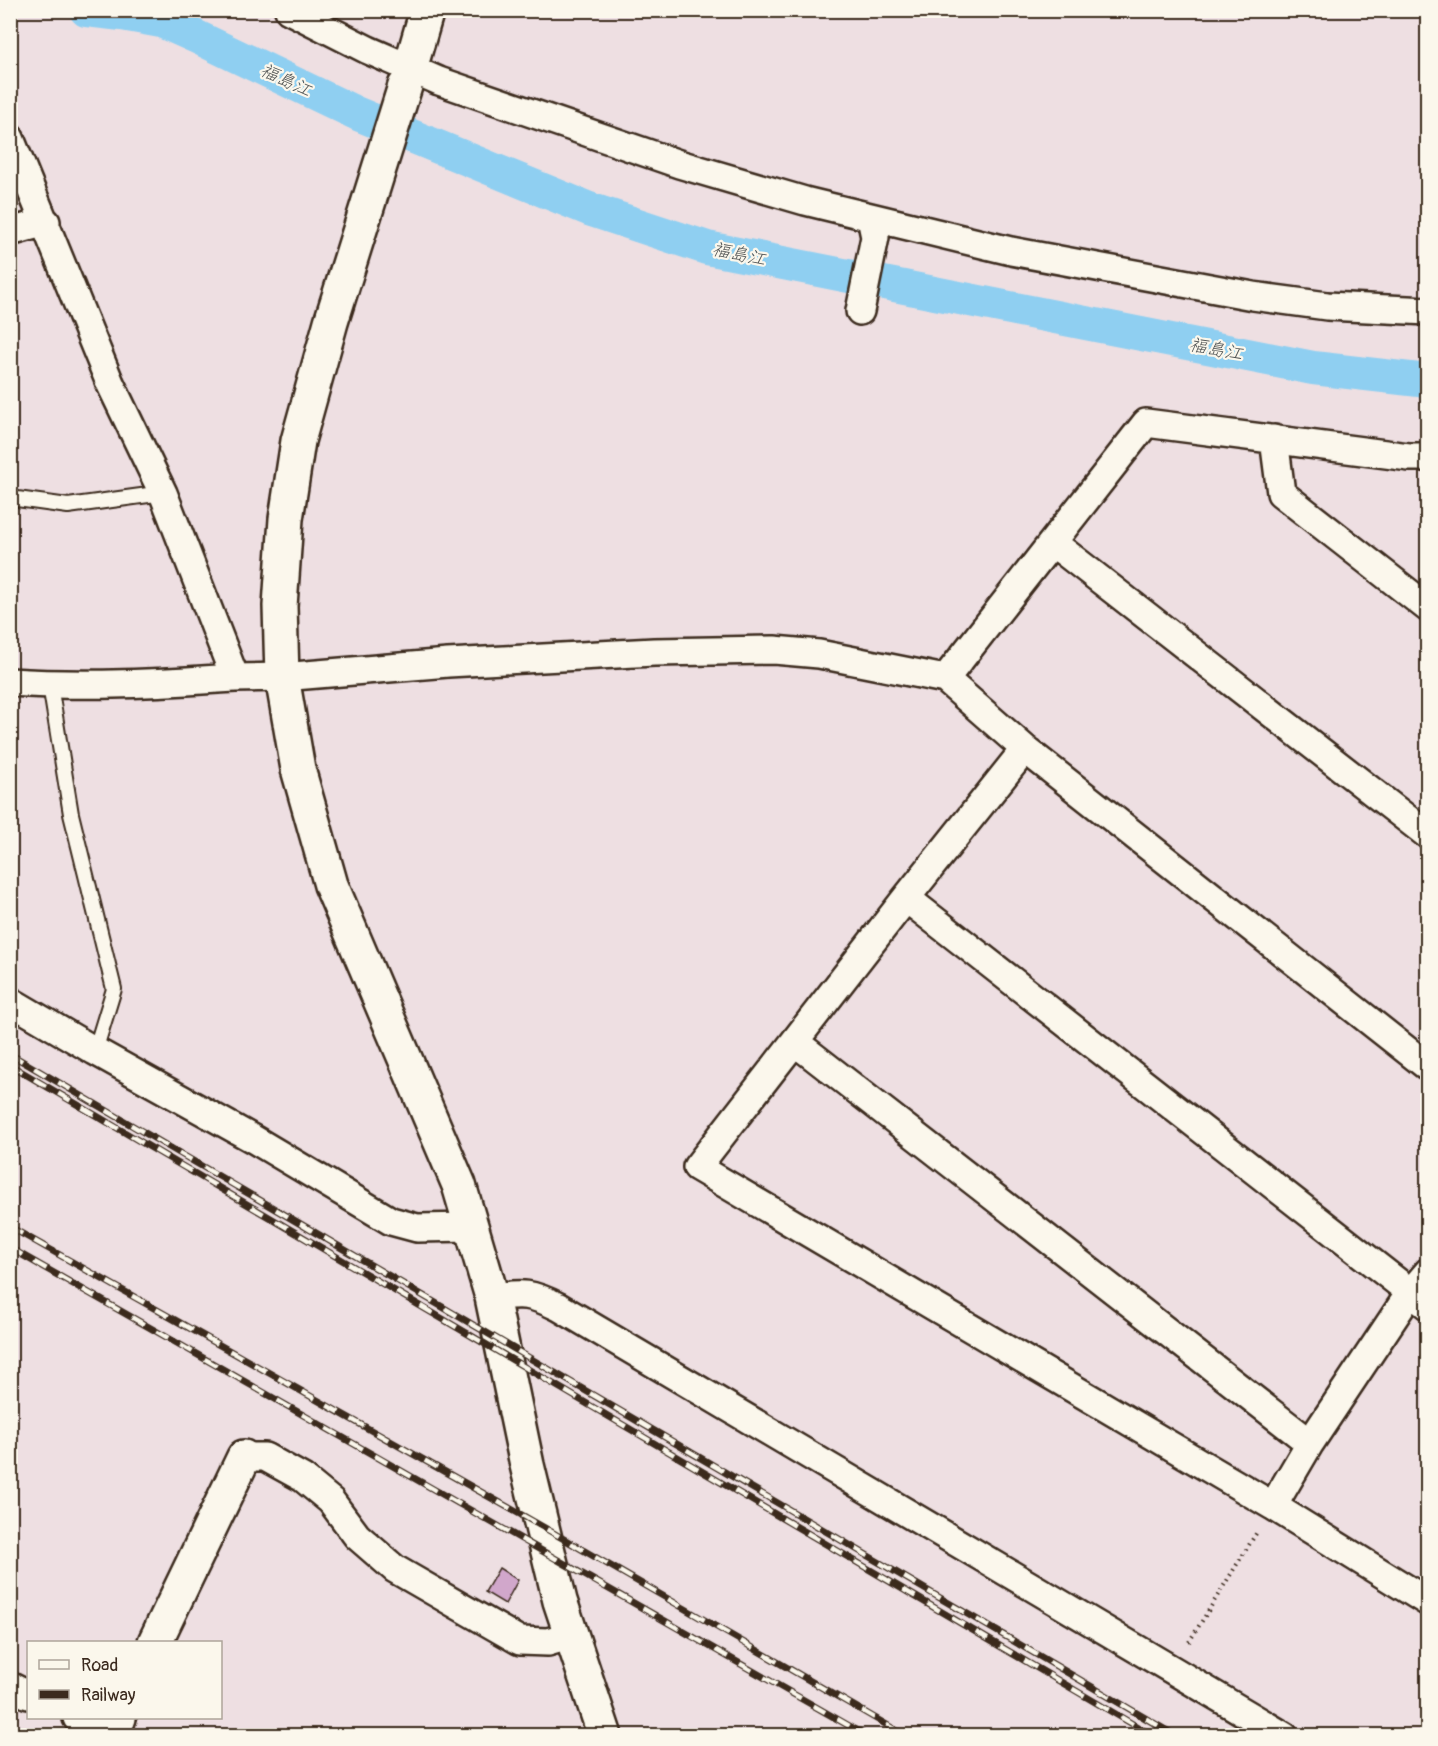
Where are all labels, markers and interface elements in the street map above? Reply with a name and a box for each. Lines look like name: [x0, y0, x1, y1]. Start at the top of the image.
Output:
water label: 福島江: [256, 59, 316, 103]
water label: 福島江: [710, 238, 769, 272]
water label: 福島江: [1187, 333, 1246, 366]
legend: [27, 1641, 222, 1719]
text: Road: [81, 1654, 118, 1677]
text: Railway: [81, 1684, 136, 1707]

